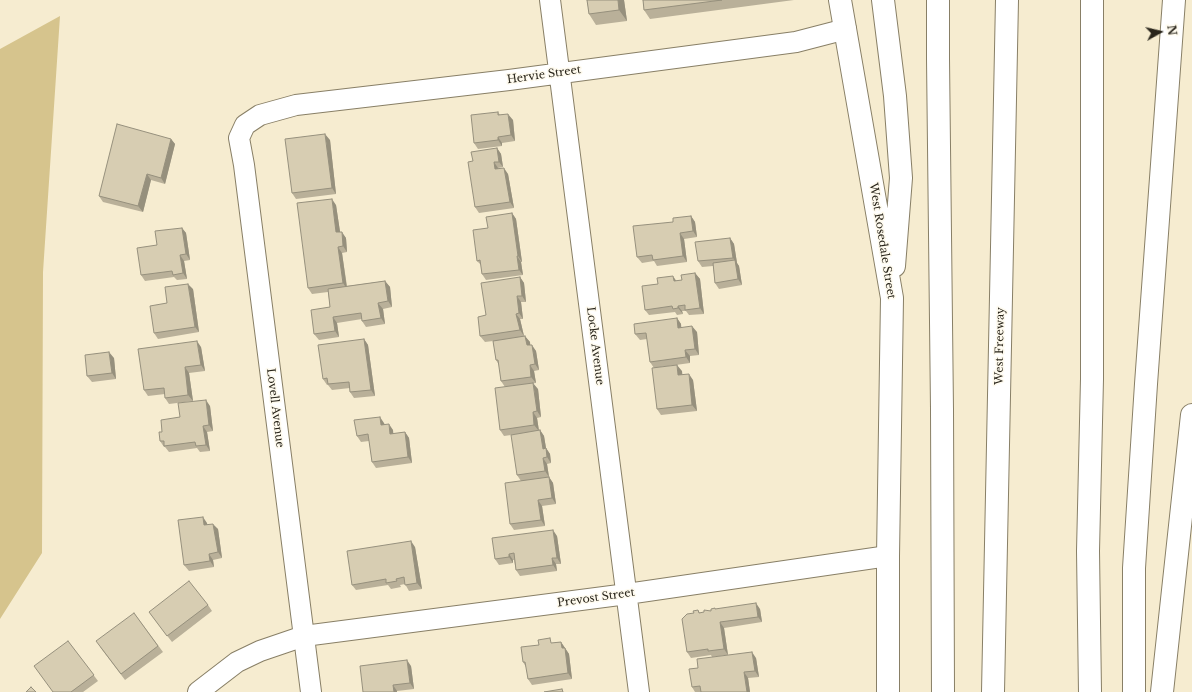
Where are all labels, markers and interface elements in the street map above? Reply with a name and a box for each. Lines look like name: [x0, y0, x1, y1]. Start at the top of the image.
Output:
north arrow: [1140, 12, 1180, 52]
text: N: [1164, 24, 1180, 36]
street label: Hervie Street: [506, 63, 582, 87]
street label: West Rosedale Street: [866, 182, 898, 300]
street label: Locke Avenue: [584, 306, 606, 386]
street label: West Freeway: [993, 307, 1007, 385]
street label: Lovell Avenue: [264, 368, 286, 448]
street label: Prevost Street: [557, 586, 635, 610]

